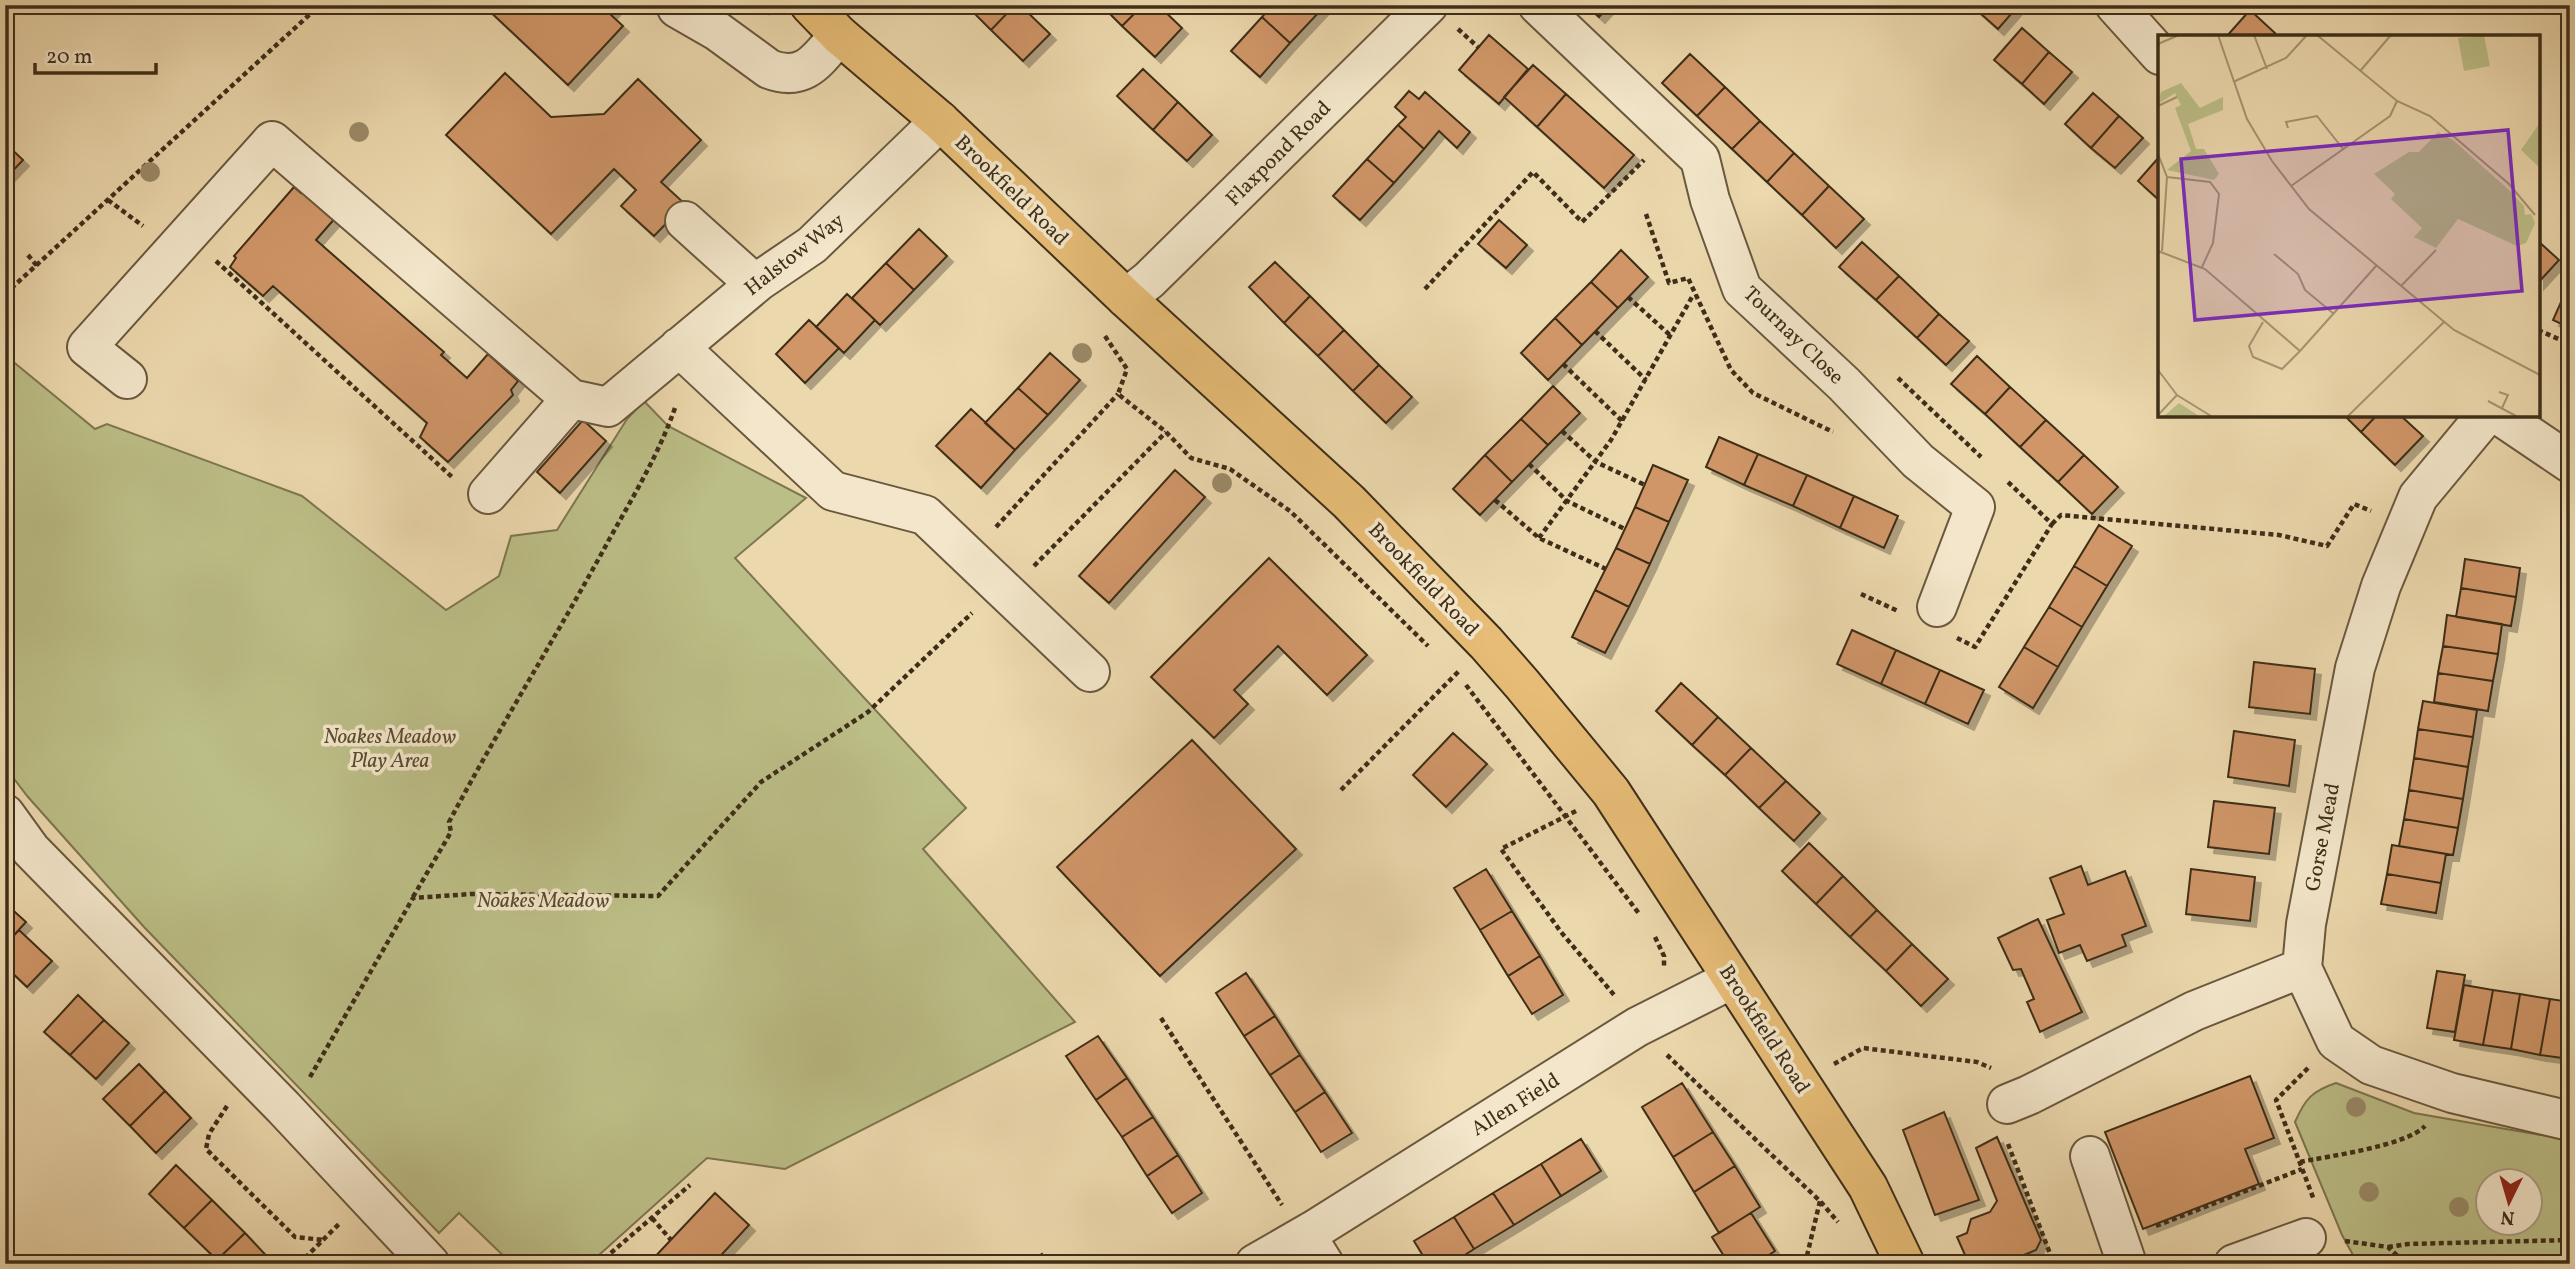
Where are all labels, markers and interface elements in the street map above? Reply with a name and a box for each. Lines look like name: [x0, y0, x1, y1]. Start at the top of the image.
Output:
scale bar: [35, 32, 156, 76]
inset map: [2158, 35, 2540, 416]
text: 20 m: [46, 43, 92, 72]
street label: Flaxpond Road: [1220, 95, 1338, 213]
street label: Brookfield Road: [948, 129, 1074, 253]
street label: Halstow Way: [739, 207, 851, 303]
street label: Tournay Close: [1736, 280, 1850, 392]
street label: Brookfield Road: [1361, 517, 1485, 643]
park label: Noakes Meadow Play Area: [324, 723, 456, 776]
street label: Gorse Mead: [2299, 781, 2348, 894]
park label: Noakes Meadow: [477, 887, 609, 916]
street label: Brookfield Road: [1711, 960, 1816, 1100]
street label: Allen Field: [1466, 1067, 1566, 1144]
north arrow: [2474, 1168, 2544, 1238]
text: N: [2499, 1203, 2516, 1230]

